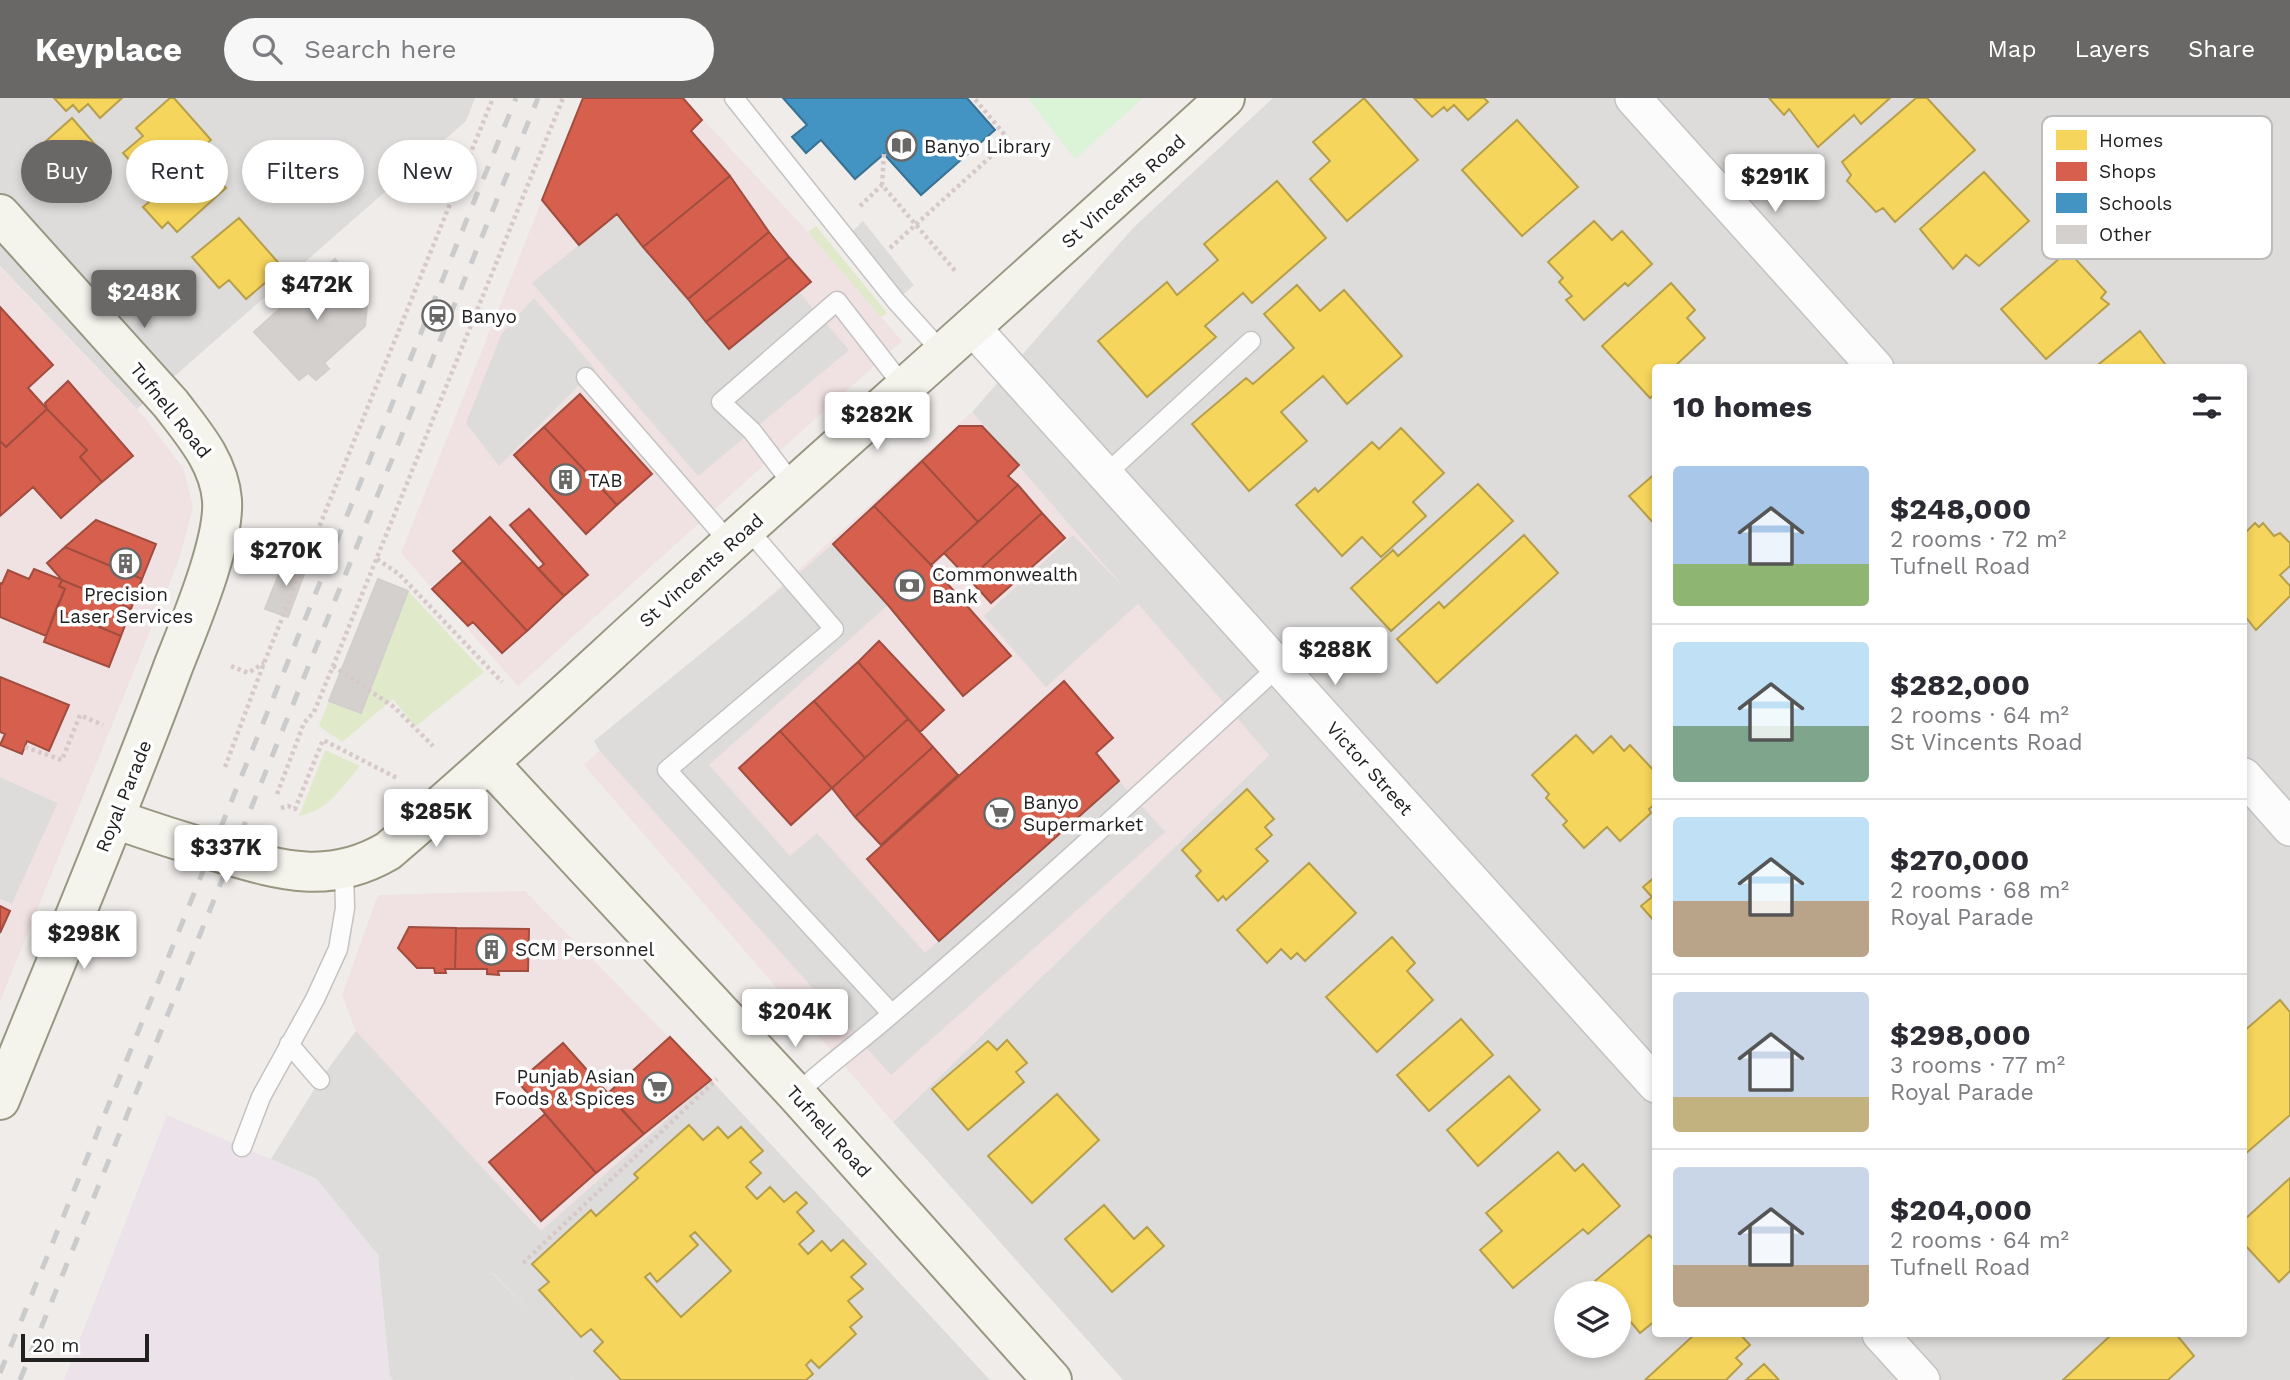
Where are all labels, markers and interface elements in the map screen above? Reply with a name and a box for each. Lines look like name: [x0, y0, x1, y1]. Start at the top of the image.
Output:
search box: [224, 18, 714, 81]
text: Keyplace: [35, 30, 182, 69]
icon: search: [248, 30, 286, 68]
text: Search here: [304, 34, 457, 64]
text: Map: [1988, 35, 2036, 63]
text: Layers: [2074, 35, 2150, 63]
text: Share: [2188, 35, 2255, 63]
legend: [2042, 116, 2272, 259]
library icon: Banyo Library: [884, 129, 918, 163]
text: Homes: [2099, 129, 2163, 152]
street label: St Vincents Road: [1056, 130, 1190, 253]
place label: Banyo Library: [924, 135, 1051, 158]
chip: Buy: [21, 140, 112, 203]
chip: Rent: [126, 140, 228, 203]
chip: Filters: [242, 140, 364, 203]
chip: New: [378, 140, 477, 203]
pin: $291K: [1726, 155, 1824, 214]
text: Shops: [2099, 160, 2156, 183]
text: $291K: [1741, 163, 1809, 190]
text: Schools: [2099, 192, 2172, 215]
text: Other: [2099, 223, 2152, 246]
pin: $472K: [268, 262, 366, 322]
pin: $248K: [95, 271, 193, 330]
text: $472K: [281, 271, 353, 298]
text: $248K: [107, 279, 181, 306]
station icon: Banyo: [421, 299, 455, 333]
place label: Banyo: [461, 305, 517, 328]
street label: Tufnell Road: [125, 358, 216, 463]
icon: filters: [2188, 387, 2226, 425]
text: 10 homes: [1673, 389, 1812, 424]
pin: $282K: [828, 392, 926, 452]
text: $282K: [841, 401, 913, 428]
building icon: TAB: [548, 463, 582, 497]
place label: TAB: [588, 469, 623, 492]
text: $248,000: [1890, 491, 2031, 526]
icon: home: [1729, 494, 1813, 578]
street label: St Vincents Road: [634, 509, 768, 632]
text: 2 rooms · 72 m²: [1890, 526, 2066, 553]
pin: $270K: [237, 528, 335, 588]
text: $270K: [250, 537, 322, 564]
building icon: Precision Laser Services: [109, 546, 143, 580]
text: Tufnell Road: [1890, 553, 2030, 580]
place label: Commonwealth Bank: [932, 563, 1078, 608]
bank icon: Commonwealth Bank: [892, 568, 926, 602]
place label: Precision Laser Services: [59, 583, 193, 628]
pin: $288K: [1286, 628, 1384, 687]
text: $288K: [1298, 636, 1372, 663]
text: $282,000: [1890, 667, 2030, 702]
icon: home: [1729, 670, 1813, 754]
text: 2 rooms · 64 m²: [1890, 702, 2069, 729]
street label: Victor Street: [1321, 717, 1418, 820]
text: St Vincents Road: [1890, 729, 2083, 756]
street label: Royal Parade: [91, 737, 156, 856]
pin: $285K: [387, 790, 485, 849]
place label: Banyo Supermarket: [1023, 791, 1143, 836]
supermarket icon: Banyo Supermarket: [983, 796, 1017, 830]
text: $285K: [400, 798, 472, 825]
pin: $337K: [177, 826, 275, 885]
text: $337K: [190, 834, 262, 861]
text: $270,000: [1890, 842, 2029, 877]
icon: home: [1729, 845, 1813, 929]
text: 2 rooms · 68 m²: [1890, 877, 2069, 904]
text: Royal Parade: [1890, 904, 2034, 931]
pin: $298K: [35, 912, 133, 971]
text: $298K: [48, 920, 120, 947]
building icon: SCM Personnel: [475, 932, 509, 966]
place label: SCM Personnel: [515, 938, 655, 961]
pin: $204K: [746, 990, 844, 1049]
text: $204K: [758, 998, 832, 1025]
text: $298,000: [1890, 1017, 2031, 1052]
icon: home: [1729, 1020, 1813, 1104]
text: 3 rooms · 77 m²: [1890, 1052, 2065, 1079]
place label: Punjab Asian Foods & Spices: [494, 1065, 635, 1110]
supermarket icon: Punjab Asian Foods & Spices: [641, 1070, 675, 1104]
text: Royal Parade: [1890, 1079, 2034, 1106]
street label: Tufnell Road: [781, 1081, 876, 1182]
text: $204,000: [1890, 1192, 2032, 1227]
icon: home: [1729, 1195, 1813, 1279]
text: 2 rooms · 64 m²: [1890, 1227, 2069, 1254]
text: Tufnell Road: [1890, 1254, 2030, 1281]
map controls: [1554, 1281, 1631, 1358]
button: layers: [1554, 1281, 1631, 1358]
scale bar: [21, 1331, 149, 1363]
text: 20 m: [32, 1334, 79, 1357]

